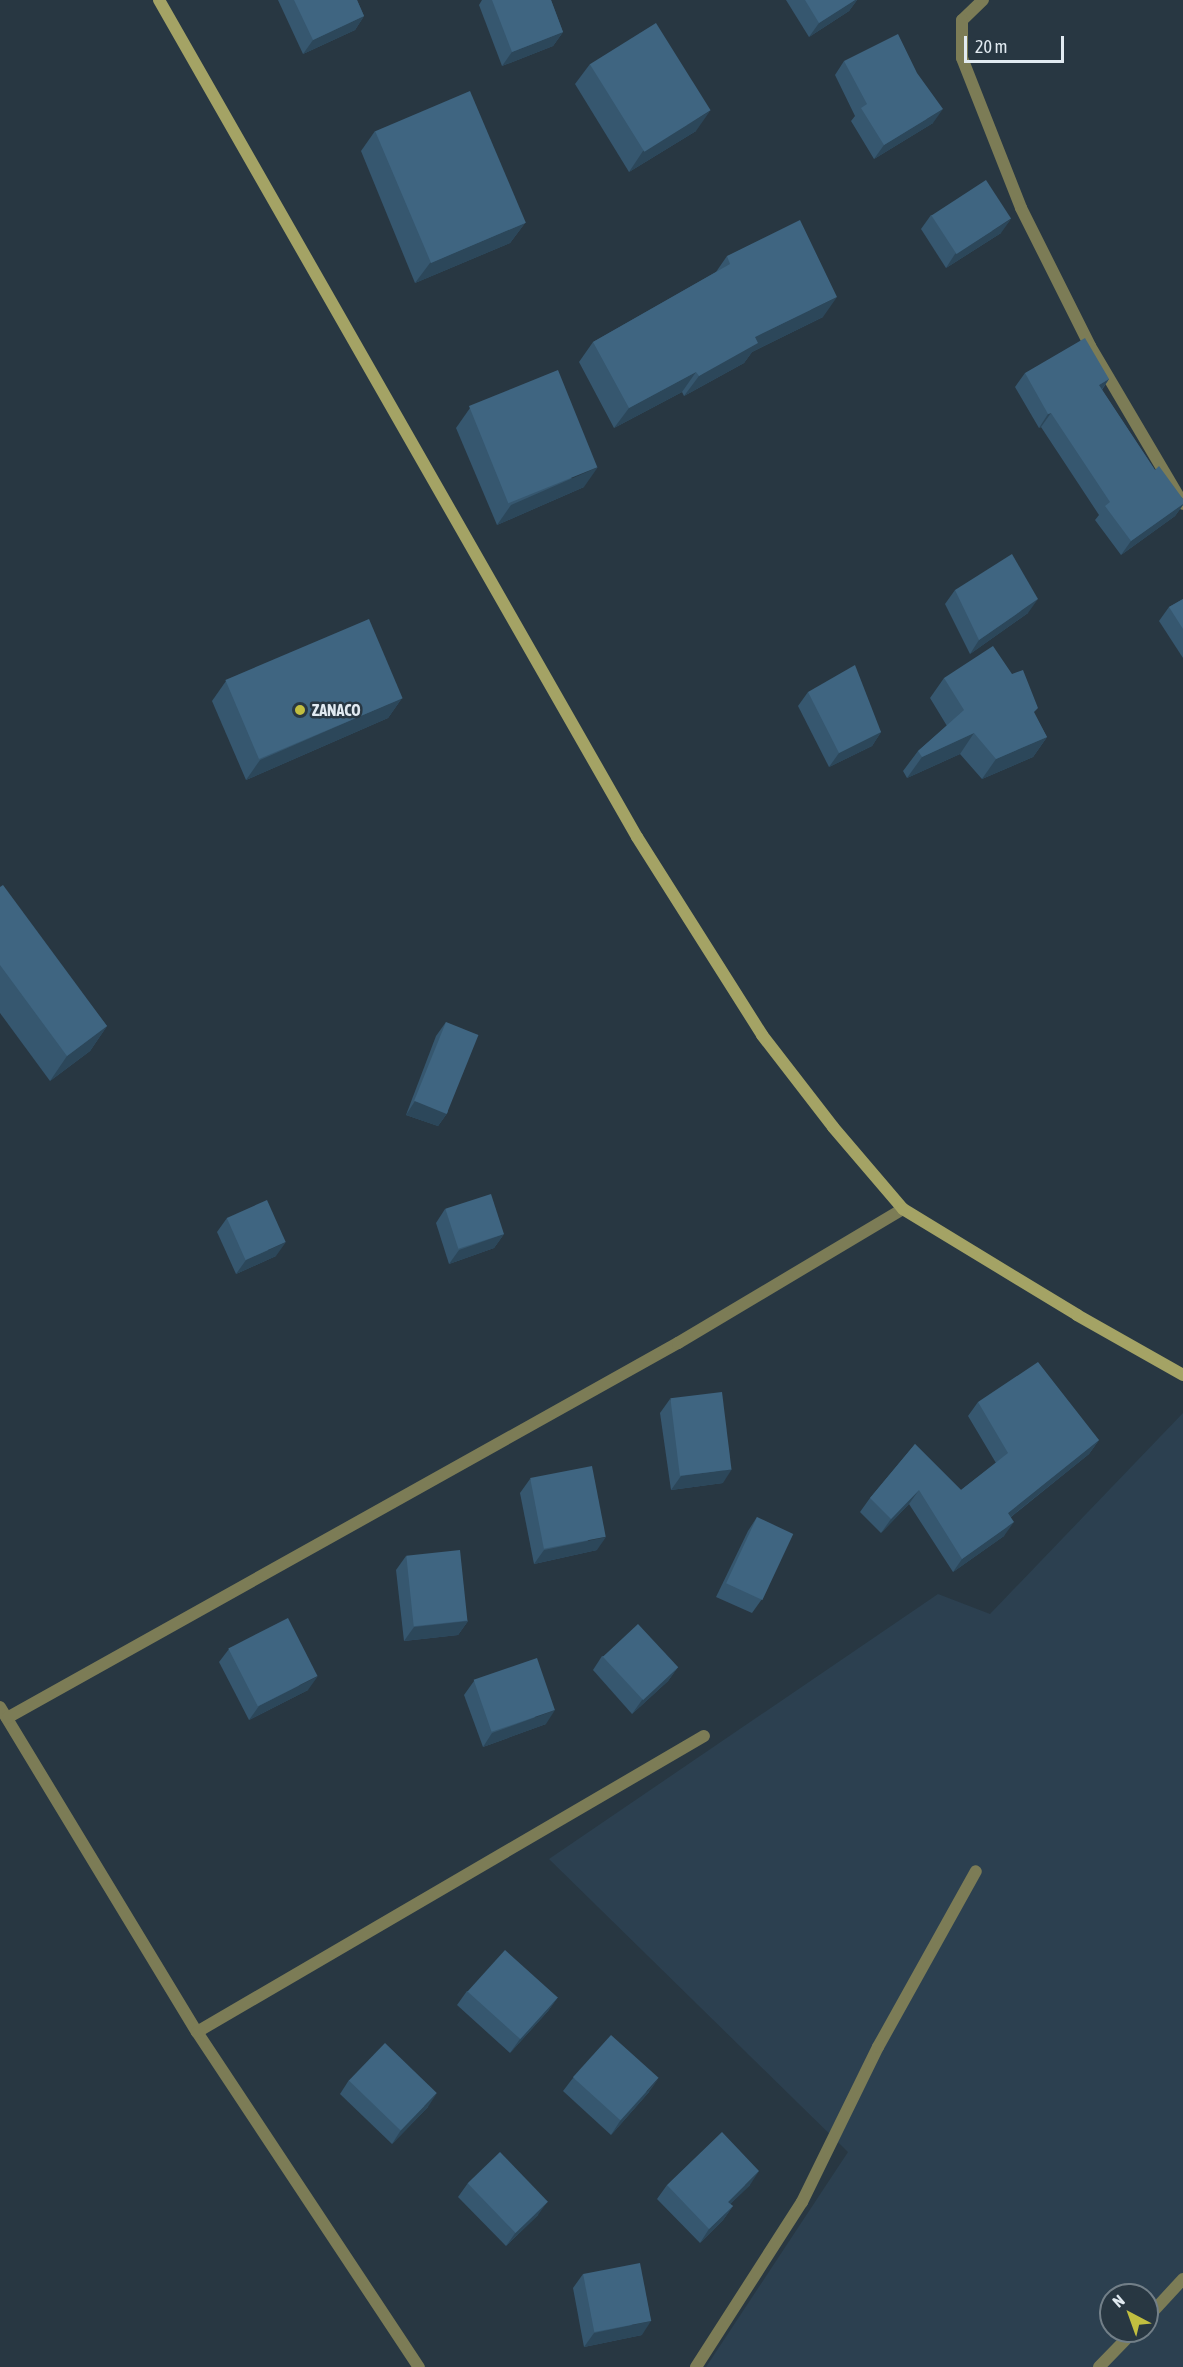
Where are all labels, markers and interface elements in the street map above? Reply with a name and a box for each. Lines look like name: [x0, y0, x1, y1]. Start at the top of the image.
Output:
scale bar: [967, 24, 1068, 62]
text: 20 m: [975, 36, 1007, 57]
place label: ZANACO: [312, 700, 361, 720]
marker: ZANACO: [293, 703, 307, 717]
north arrow: [1099, 2283, 1159, 2343]
text: N: [1109, 2291, 1128, 2311]

